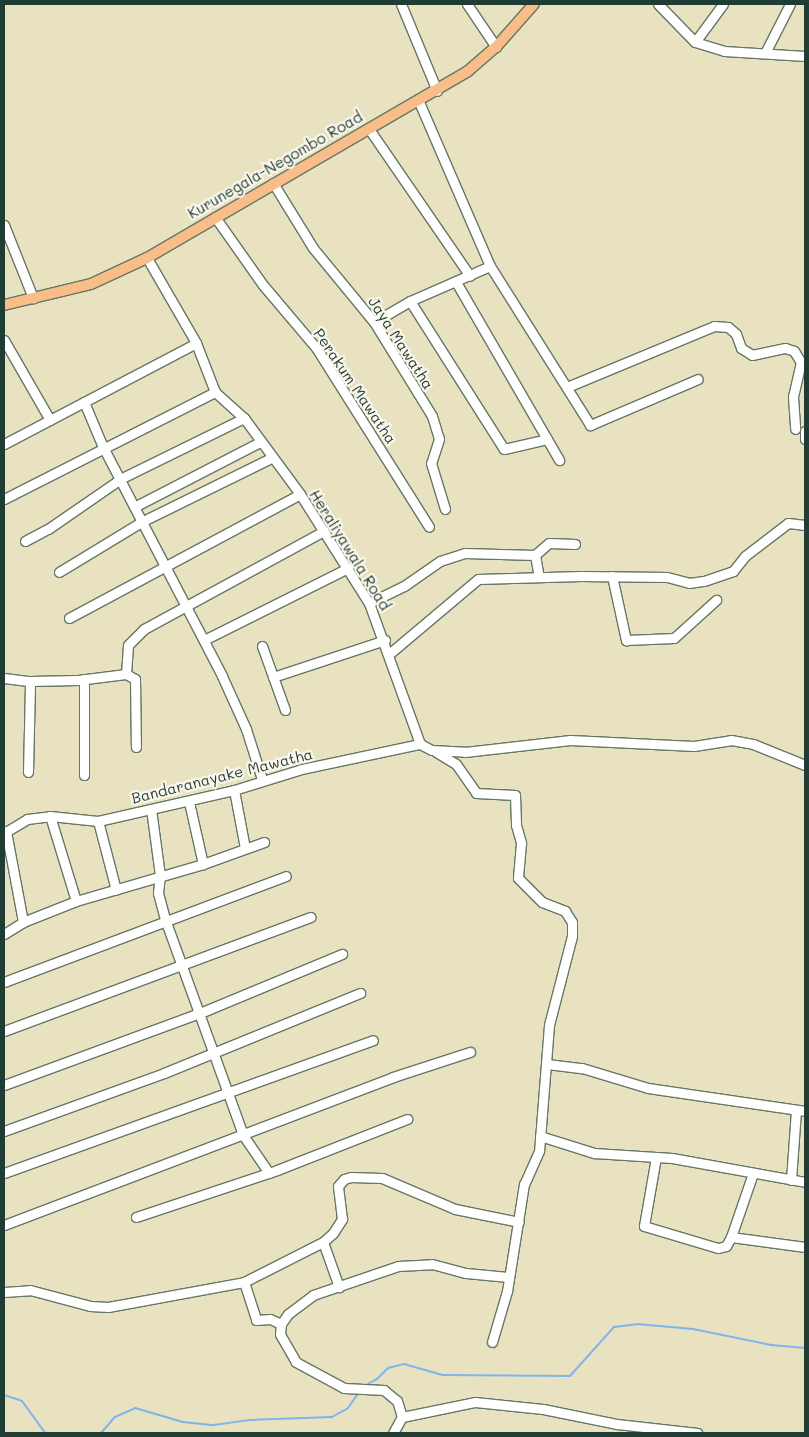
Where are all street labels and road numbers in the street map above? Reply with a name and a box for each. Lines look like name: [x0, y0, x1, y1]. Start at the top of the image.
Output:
street label: Kurunegala-Negombo Road: [184, 108, 366, 222]
street label: Jaya Mawatha: [365, 294, 437, 392]
street label: Perakum Mawatha: [310, 325, 400, 447]
street label: Heraliyawala Road: [306, 486, 394, 614]
street label: Bandaranayake Mawatha: [129, 745, 315, 807]

